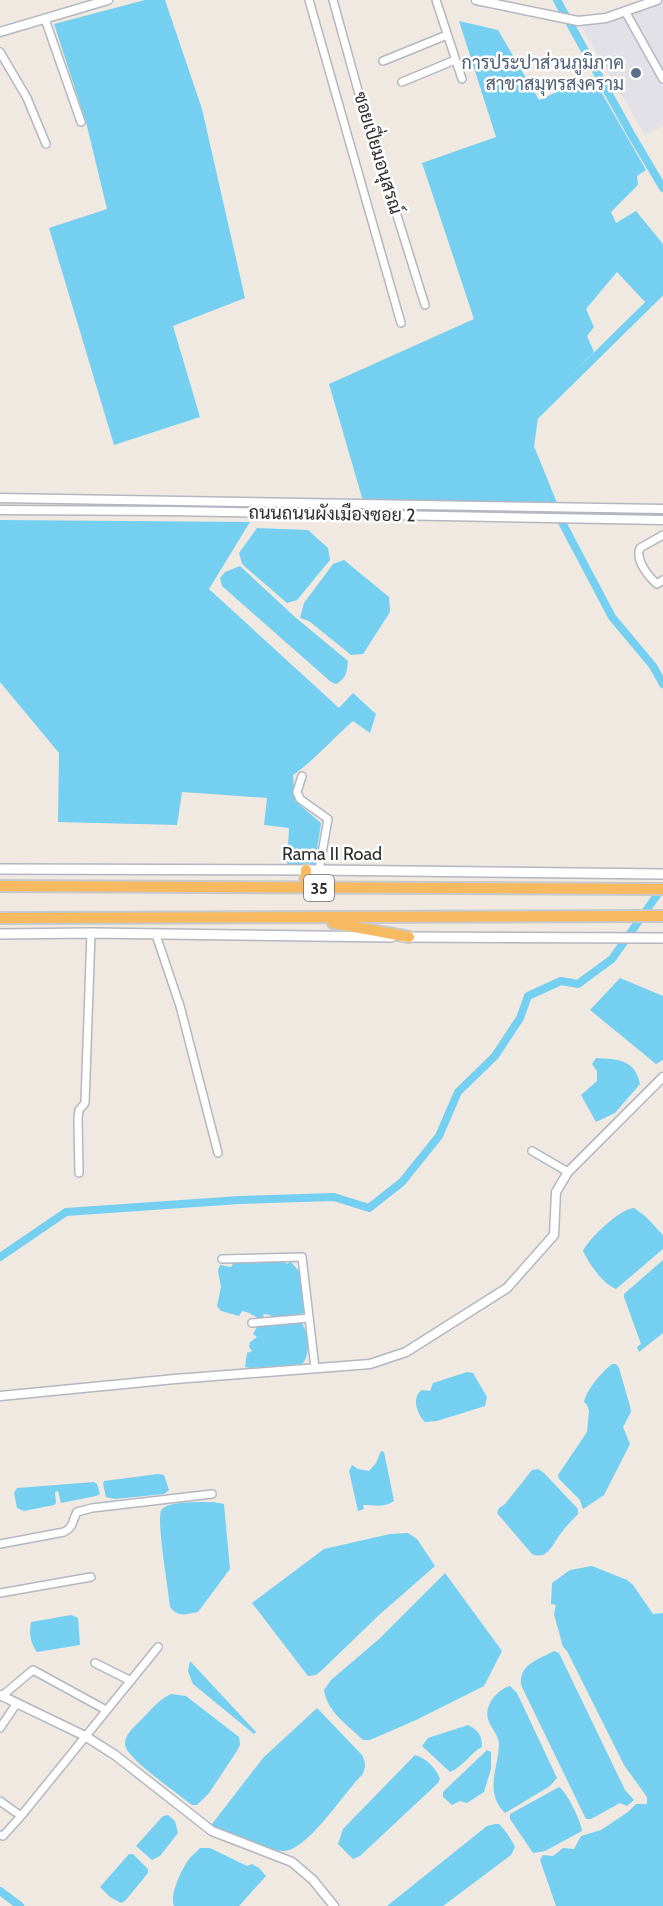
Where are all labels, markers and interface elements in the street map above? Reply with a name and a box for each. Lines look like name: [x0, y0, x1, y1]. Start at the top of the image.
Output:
place label: การประปาส่วนภูมิภาค สาขาสมุทรสงคราม: [462, 51, 624, 96]
marker: การประปาส่วนภูมิภาค สาขาสมุทรสงคราม: [629, 66, 643, 80]
street label: ซอยเปี่ยมอนุสรณ์: [348, 88, 412, 217]
street label: ถนนถนนผังเมืองซอย 2: [248, 501, 416, 526]
street label: Rama II Road: [282, 843, 382, 865]
road number: 35: [304, 875, 334, 901]

